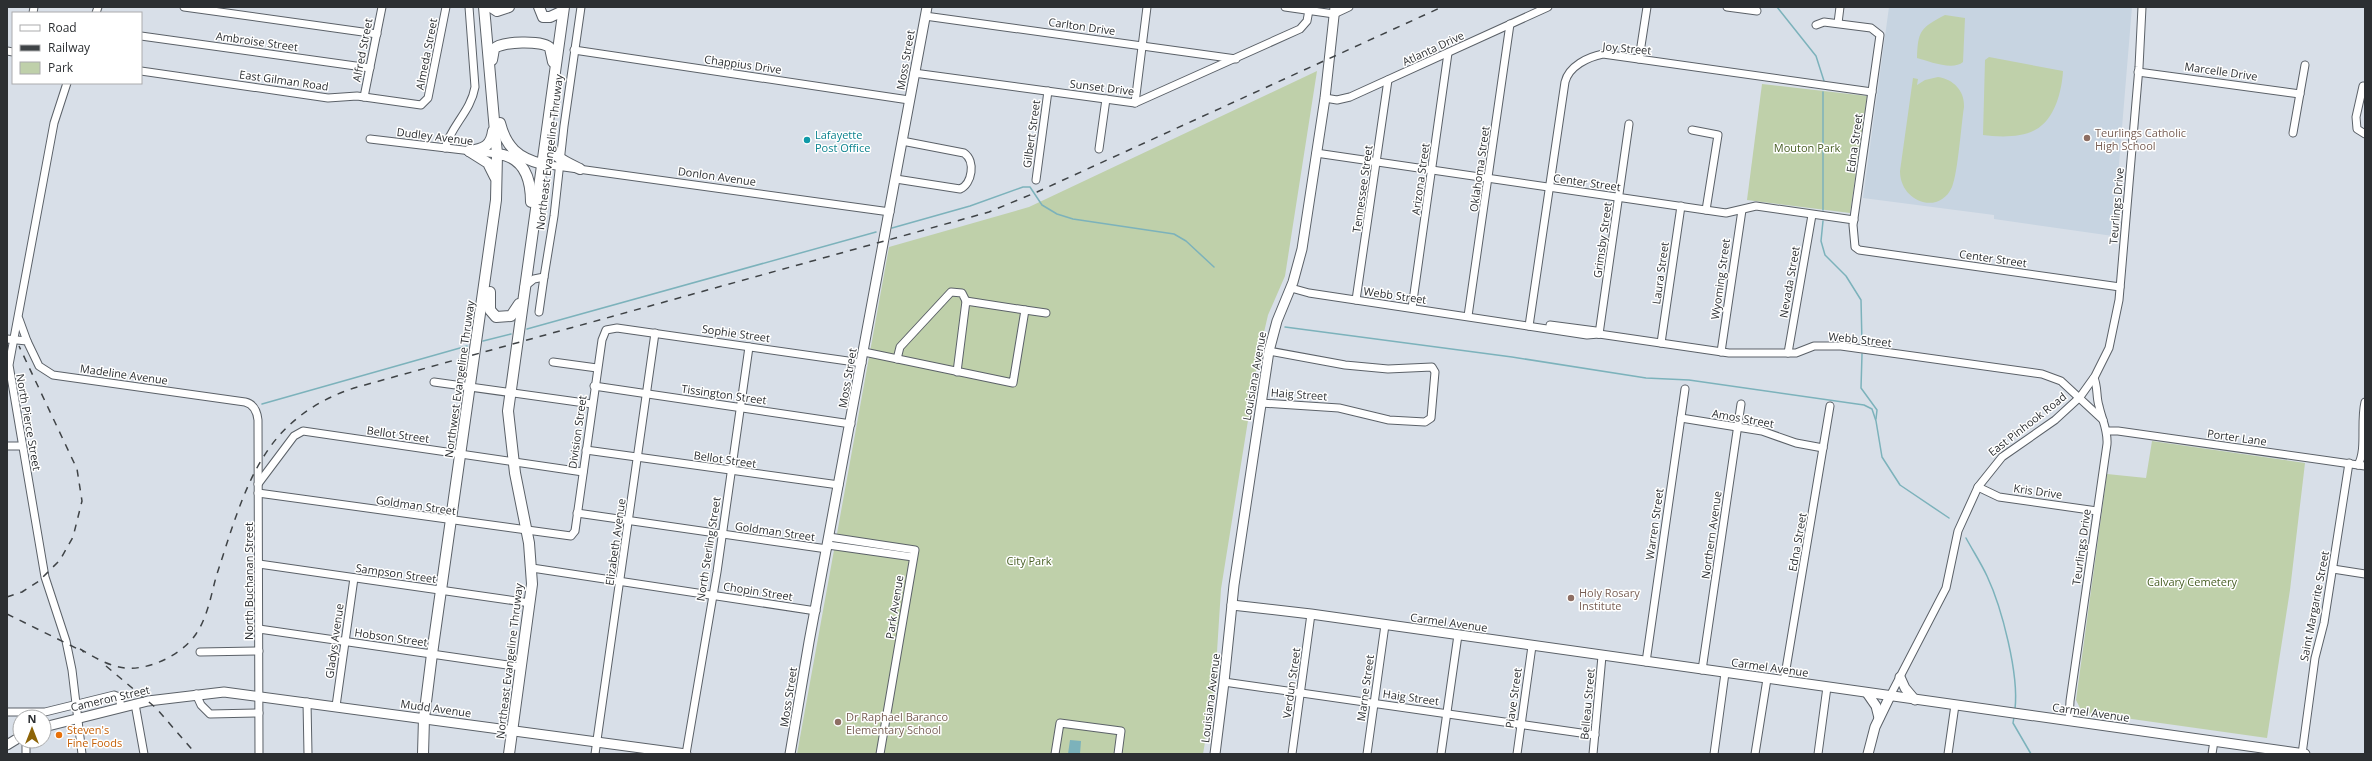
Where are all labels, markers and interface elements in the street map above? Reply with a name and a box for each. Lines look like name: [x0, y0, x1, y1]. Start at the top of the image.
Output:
legend: [12, 12, 142, 84]
street label: Carlton Drive: [1048, 14, 1116, 38]
street label: Alfred Street: [348, 17, 376, 83]
street label: Almeda Street: [412, 17, 440, 91]
text: Road: [48, 19, 77, 36]
street label: Atlanta Drive: [1400, 27, 1466, 69]
street label: Ambroise Street: [215, 28, 299, 54]
street label: Moss Street: [892, 29, 918, 91]
street label: Joy Street: [1601, 38, 1652, 58]
text: Railway: [48, 39, 91, 56]
street label: Chappius Drive: [703, 51, 783, 77]
street label: Marcelle Drive: [2184, 58, 2258, 84]
text: Park: [48, 59, 74, 76]
street label: East Gilman Road: [238, 66, 330, 94]
street label: Northeast Evangeline Thruway: [532, 73, 566, 231]
street label: Sunset Drive: [1069, 76, 1135, 98]
street label: Gilbert Street: [1019, 99, 1043, 169]
street label: Edna Street: [1842, 113, 1866, 173]
street label: Dudley Avenue: [396, 124, 474, 148]
street label: Oklahoma Street: [1466, 125, 1492, 213]
place label: Teurlings Catholic High School: [2095, 125, 2186, 153]
place label: Lafayette Post Office: [815, 127, 870, 155]
marker: Teurlings Catholic High School: [2082, 133, 2092, 143]
marker: Lafayette Post Office: [802, 135, 812, 145]
park label: Mouton Park: [1774, 140, 1840, 155]
street label: Arizona Street: [1408, 142, 1432, 216]
street label: Tennessee Street: [1348, 144, 1376, 234]
street label: Donlon Avenue: [677, 163, 757, 189]
street label: Teurlings Drive: [2105, 167, 2127, 245]
street label: Center Street: [1552, 170, 1622, 194]
street label: Grimsby Street: [1589, 201, 1615, 279]
street label: Wyoming Street: [1707, 238, 1733, 320]
street label: Laura Street: [1648, 241, 1672, 305]
street label: Nevada Street: [1775, 245, 1803, 319]
street label: Center Street: [1958, 246, 2028, 270]
street label: Webb Street: [1363, 283, 1427, 307]
street label: Northwest Evangeline Thruway: [441, 299, 478, 459]
street label: Sophie Street: [701, 321, 771, 345]
street label: Webb Street: [1828, 328, 1892, 350]
street label: Louisiana Avenue: [1239, 330, 1269, 422]
street label: Moss Street: [834, 347, 860, 409]
street label: Madeline Avenue: [79, 360, 169, 388]
street label: North Pierce Street: [13, 372, 45, 472]
street label: Tissington Street: [681, 381, 768, 407]
street label: Haig Street: [1270, 385, 1328, 403]
street label: East Pinhook Road: [1985, 389, 2069, 459]
street label: Division Street: [564, 394, 590, 470]
street label: Amos Street: [1711, 405, 1775, 431]
street label: Bellot Street: [366, 422, 430, 446]
street label: Porter Lane: [2206, 425, 2268, 449]
street label: Bellot Street: [693, 447, 757, 471]
street label: Kris Drive: [2013, 480, 2063, 502]
street label: Warren Street: [1642, 487, 1666, 561]
street label: Northern Avenue: [1697, 490, 1725, 580]
street label: Goldman Street: [375, 492, 457, 518]
street label: North Sterling Street: [692, 496, 724, 602]
street label: Elizabeth Avenue: [601, 498, 629, 586]
street label: Teurlings Drive: [2068, 508, 2094, 586]
street label: Edna Street: [1784, 511, 1810, 572]
street label: Goldman Street: [734, 518, 816, 544]
street label: North Buchanan Street: [241, 522, 256, 640]
street label: Saint Margarite Street: [2296, 550, 2332, 662]
park label: City Park: [1007, 553, 1052, 568]
street label: Sampson Street: [355, 560, 437, 586]
street label: Park Avenue: [882, 574, 906, 640]
park label: Calvary Cemetery: [2147, 574, 2237, 589]
street label: Chopin Street: [722, 578, 794, 604]
street label: Northeast Evangeline Thruway: [492, 582, 526, 740]
place label: Holy Rosary Institute: [1579, 585, 1640, 613]
marker: Holy Rosary Institute: [1566, 593, 1576, 603]
street label: Gladys Avenue: [321, 603, 347, 679]
street label: Carmel Avenue: [1409, 609, 1489, 635]
street label: Hobson Street: [353, 624, 429, 650]
street label: Verdun Street: [1279, 647, 1303, 719]
street label: Louisiana Avenue: [1197, 652, 1223, 744]
street label: Marne Street: [1353, 654, 1377, 722]
street label: Carmel Avenue: [1730, 654, 1810, 680]
street label: Moss Street: [776, 666, 800, 728]
street label: Piave Street: [1501, 667, 1525, 729]
street label: Belleau Street: [1576, 668, 1598, 740]
street label: Cameron Street: [69, 682, 151, 714]
street label: Haig Street: [1382, 686, 1440, 708]
street label: Mudd Avenue: [400, 696, 472, 720]
street label: Carmel Avenue: [2051, 699, 2131, 725]
north arrow: [12, 709, 52, 749]
place label: Dr Raphael Baranco Elementary School: [846, 709, 948, 737]
text: N: [28, 711, 36, 726]
marker: Dr Raphael Baranco Elementary School: [833, 717, 843, 727]
place label: Steven's Fine Foods: [67, 722, 122, 750]
marker: Steven's Fine Foods: [54, 730, 64, 740]

